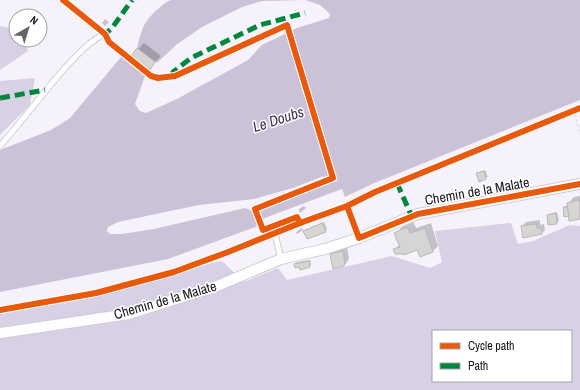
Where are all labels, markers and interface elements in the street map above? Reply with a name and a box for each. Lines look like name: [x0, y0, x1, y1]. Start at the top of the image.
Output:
north arrow: [8, 8, 48, 48]
text: N: [27, 13, 41, 28]
water label: Le Doubs: [250, 101, 306, 137]
street label: Chemin de la Malate: [423, 173, 531, 209]
street label: Chemin de la Malate: [112, 277, 218, 323]
legend: [432, 330, 572, 382]
text: Cycle path: [468, 338, 515, 354]
text: Path: [468, 358, 488, 374]

